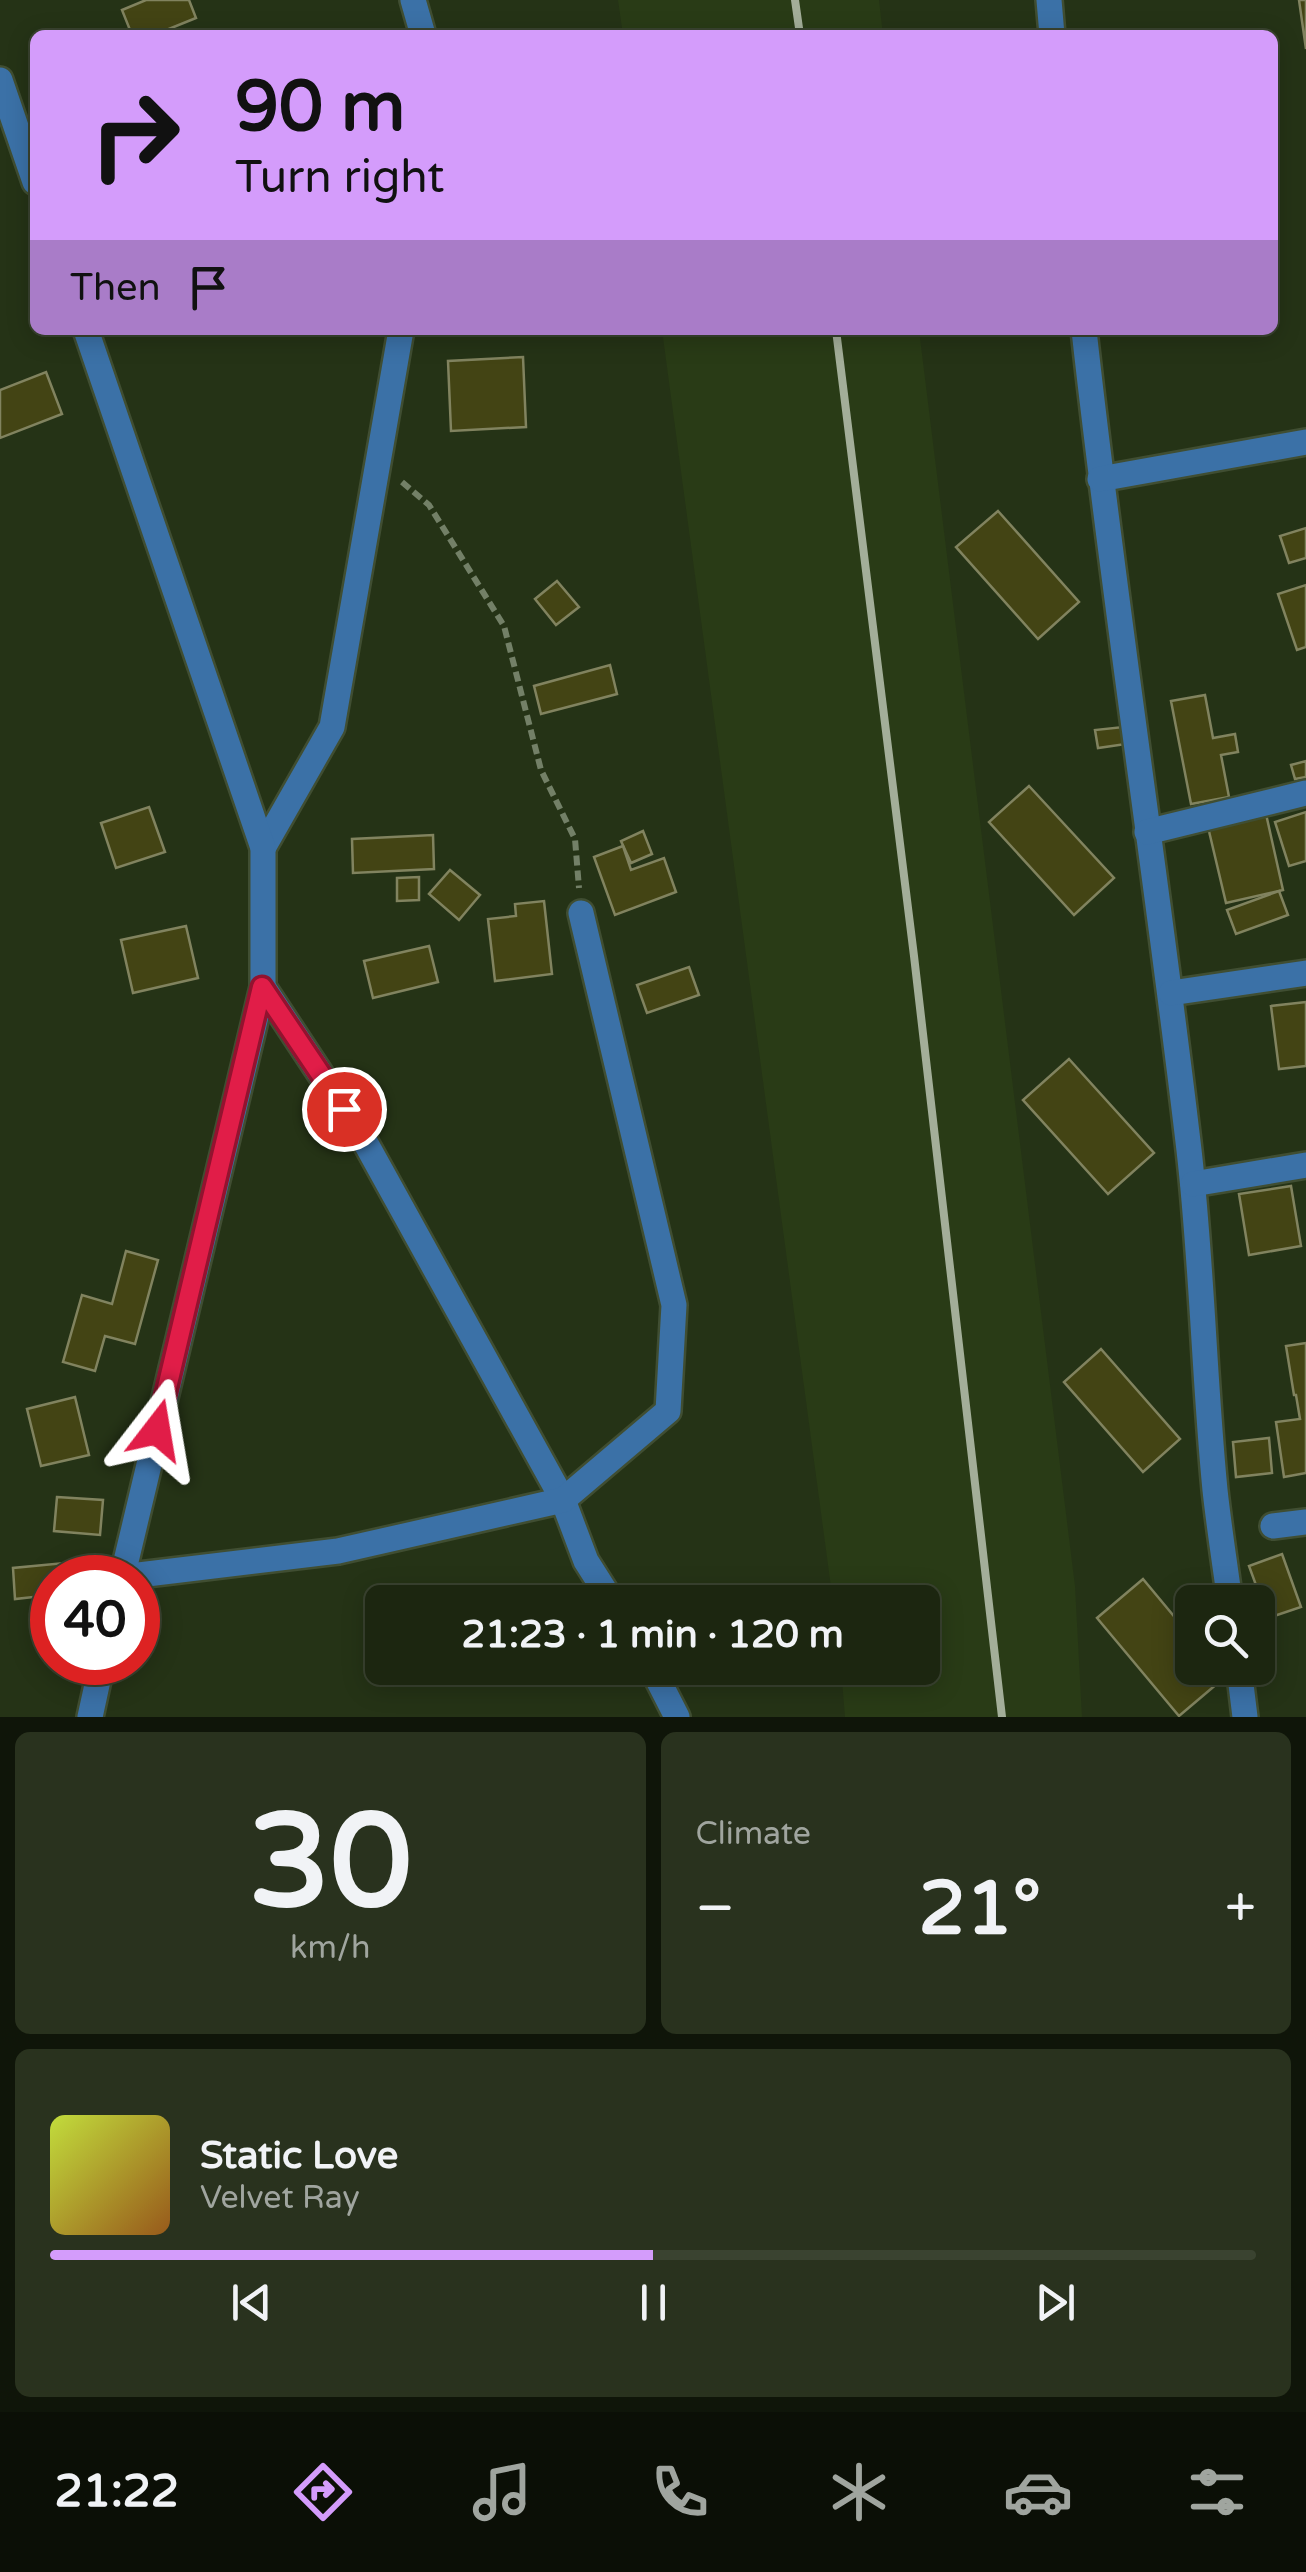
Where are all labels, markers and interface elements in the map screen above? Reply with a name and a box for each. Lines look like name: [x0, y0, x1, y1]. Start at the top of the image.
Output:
text: 90 m: [235, 66, 405, 150]
icon: right: [70, 70, 200, 200]
text: Turn right: [235, 151, 444, 205]
icon: arrive: [181, 260, 236, 315]
text: Then: [70, 265, 161, 311]
pin: [302, 1067, 387, 1152]
icon: arrive: [317, 1082, 372, 1137]
position arrow: [105, 1378, 209, 1482]
speed limit sign: 40: [30, 1555, 160, 1685]
map controls: [1175, 1585, 1275, 1685]
button: search: [1175, 1585, 1275, 1685]
text: 21:23 · 1 min · 120 m: [461, 1612, 844, 1658]
text: 30: [249, 1786, 412, 1942]
text: Climate: [696, 1815, 811, 1853]
text: 21°: [919, 1864, 1041, 1954]
text: −: [696, 1876, 735, 1942]
text: +: [1225, 1876, 1256, 1942]
text: km/h: [290, 1929, 370, 1967]
text: Static Love: [200, 2133, 398, 2179]
text: Velvet Ray: [200, 2179, 360, 2217]
icon: previous: [224, 2275, 279, 2330]
icon: pause: [626, 2275, 681, 2330]
icon: next: [1028, 2275, 1083, 2330]
icon: directions: [288, 2457, 358, 2527]
icon: music: [467, 2457, 537, 2527]
icon: phone: [645, 2457, 715, 2527]
icon: climate: [824, 2457, 894, 2527]
icon: car: [1003, 2457, 1073, 2527]
icon: filters: [1182, 2457, 1252, 2527]
text: 21:22: [54, 2465, 179, 2519]

